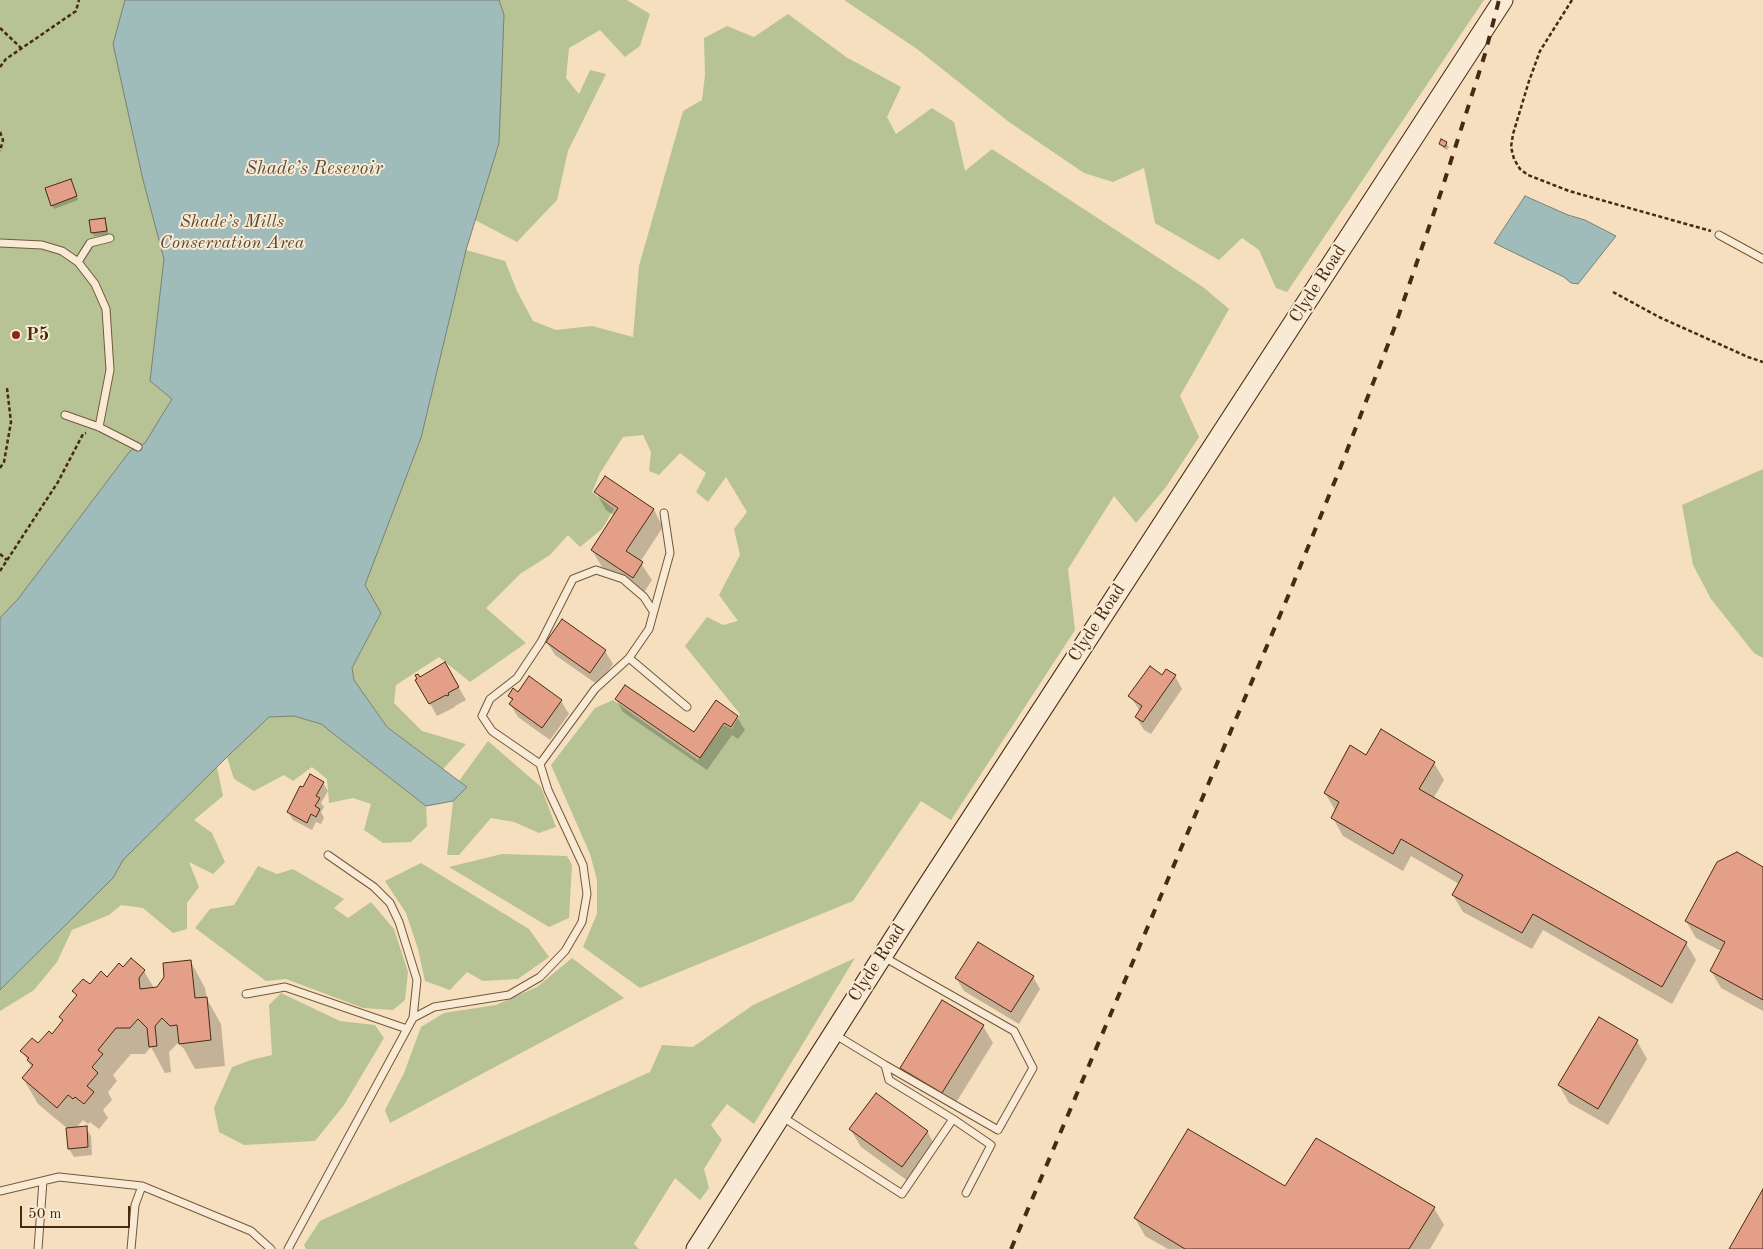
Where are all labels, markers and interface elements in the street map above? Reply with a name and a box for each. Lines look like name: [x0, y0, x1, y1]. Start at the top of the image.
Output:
water label: Shade’s Resevoir: [245, 158, 383, 180]
park label: Shade’s Mills Conservation Area: [160, 211, 304, 253]
street label: Clyde Road: [1285, 241, 1351, 327]
place label: P5: [26, 324, 49, 346]
marker: P5: [10, 329, 22, 341]
street label: Clyde Road: [1064, 580, 1130, 666]
street label: Clyde Road: [844, 920, 910, 1006]
scale bar: [22, 1196, 132, 1228]
text: 50 m: [28, 1207, 62, 1222]

